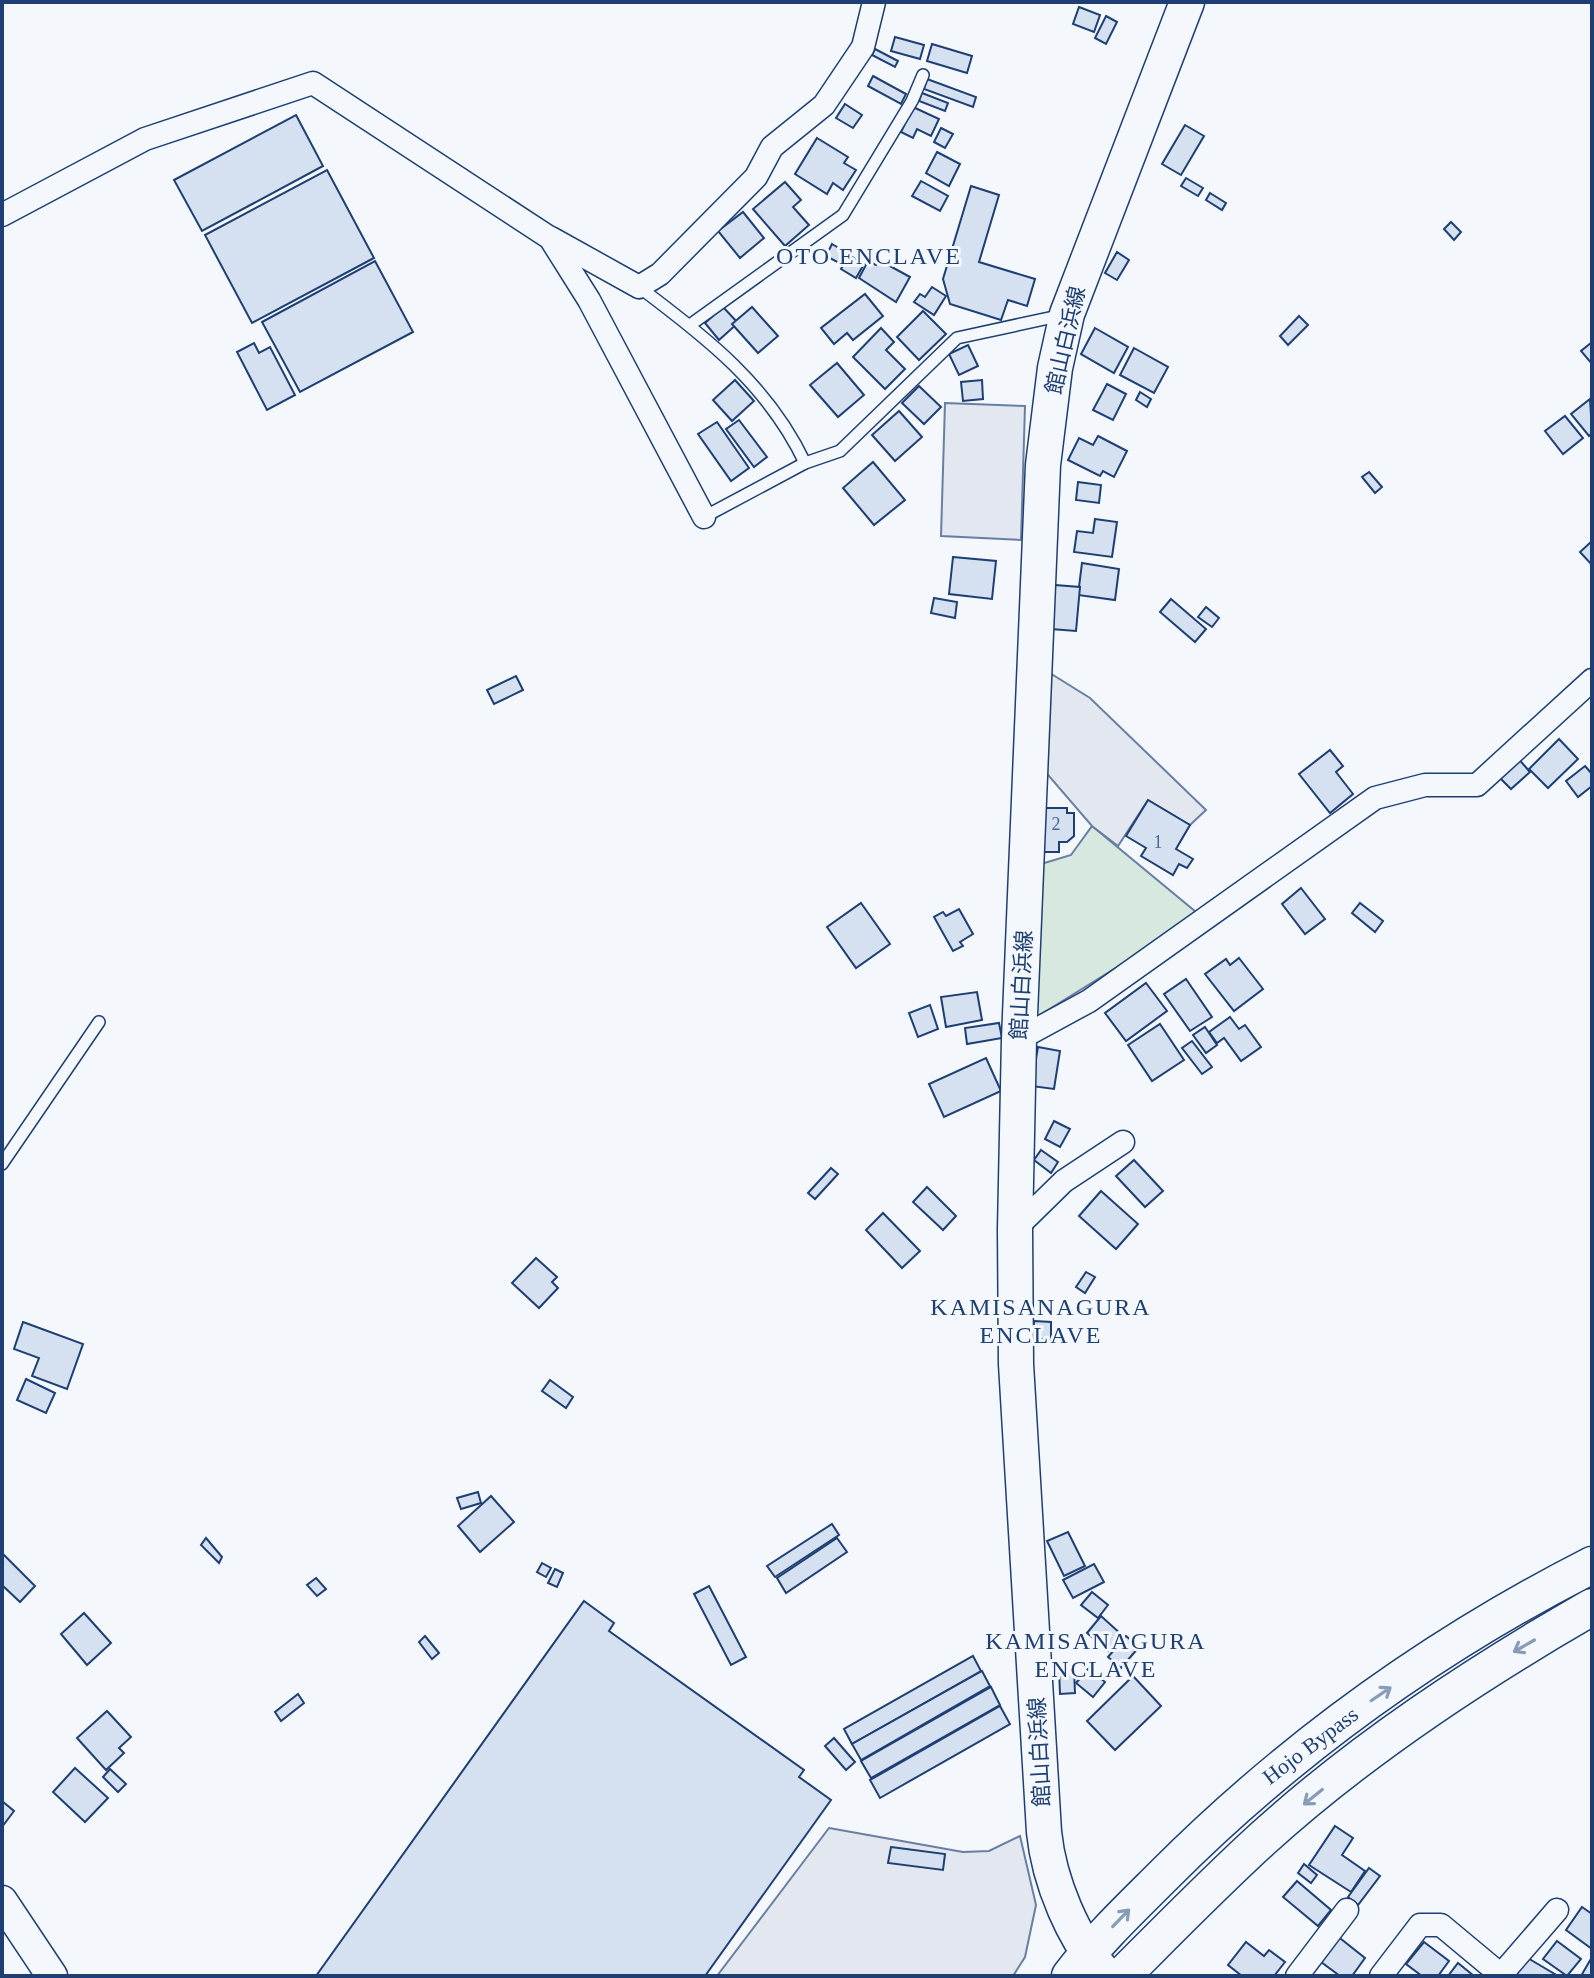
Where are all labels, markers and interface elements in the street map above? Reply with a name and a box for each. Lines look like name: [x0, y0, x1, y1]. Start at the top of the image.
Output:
district label: OTO ENCLAVE: [776, 243, 962, 269]
street label: 館山白浜線: [1041, 284, 1090, 397]
house number: 2: [1052, 814, 1061, 834]
house number: 1: [1154, 832, 1163, 852]
street label: 館山白浜線: [1006, 929, 1037, 1041]
district label: KAMISANAGURA ENCLAVE: [930, 1294, 1152, 1348]
district label: KAMISANAGURA ENCLAVE: [985, 1628, 1207, 1682]
one-way arrow: [1513, 1639, 1537, 1654]
one-way arrow: [1369, 1685, 1392, 1701]
street label: 館山白浜線: [1024, 1696, 1055, 1808]
street label: Hojo Bypass: [1258, 1701, 1363, 1789]
one-way arrow: [1304, 1788, 1324, 1806]
one-way arrow: [1111, 1908, 1130, 1928]

